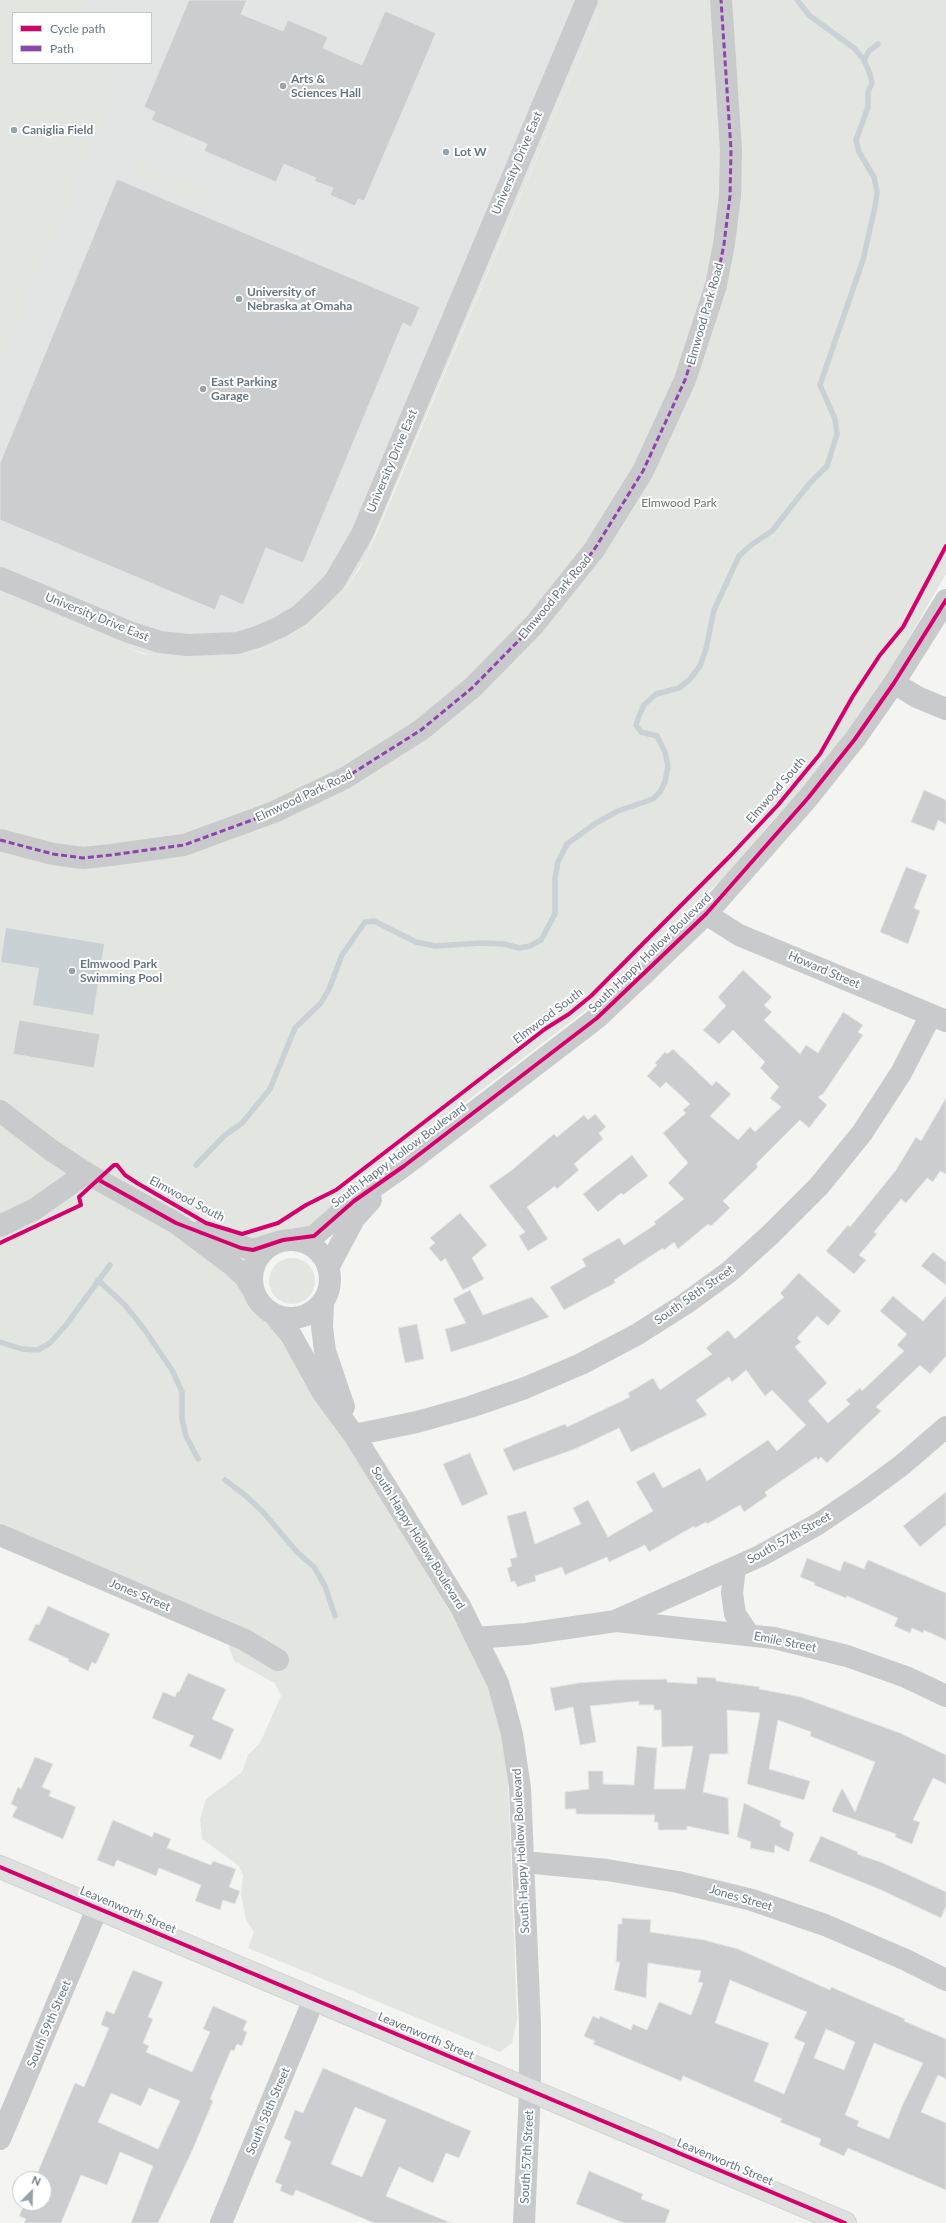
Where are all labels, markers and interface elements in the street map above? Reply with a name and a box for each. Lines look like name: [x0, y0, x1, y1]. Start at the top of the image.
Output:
legend: [12, 12, 152, 64]
text: Cycle path: [50, 21, 105, 36]
text: Path: [50, 41, 74, 56]
place label: Arts & Sciences Hall: [291, 72, 361, 100]
marker: Arts & Sciences Hall: [278, 81, 288, 91]
street label: University Drive East: [489, 109, 545, 217]
place label: Caniglia Field: [22, 123, 93, 137]
marker: Caniglia Field: [9, 125, 19, 135]
place label: Lot W: [454, 145, 487, 159]
marker: Lot W: [441, 147, 451, 157]
street label: Elmwood Park Road: [684, 261, 726, 367]
place label: University of Nebraska at Omaha: [247, 285, 352, 313]
marker: University of Nebraska at Omaha: [234, 294, 244, 304]
place label: East Parking Garage: [211, 375, 277, 403]
marker: East Parking Garage: [198, 384, 208, 394]
street label: University Drive East: [364, 407, 420, 515]
park label: Elmwood Park: [641, 496, 717, 510]
street label: Elmwood Park Road: [516, 552, 594, 642]
street label: University Drive East: [43, 590, 151, 644]
street label: Elmwood South: [743, 754, 809, 826]
street label: Elmwood Park Road: [253, 767, 355, 825]
street label: South Happy Hollow Boulevard: [586, 890, 714, 1016]
street label: Howard Street: [786, 948, 862, 992]
place label: Elmwood Park Swimming Pool: [80, 957, 162, 985]
marker: Elmwood Park Swimming Pool: [67, 966, 77, 976]
street label: Elmwood South: [510, 985, 586, 1047]
street label: South Happy Hollow Boulevard: [329, 1100, 469, 1210]
street label: Elmwood South: [147, 1173, 227, 1225]
street label: South 58th Street: [652, 1262, 736, 1328]
street label: South Happy Hollow Boulevard: [368, 1464, 468, 1612]
street label: South 57th Street: [745, 1509, 833, 1567]
street label: Jones Street: [107, 1576, 173, 1614]
street label: Emile Street: [753, 1629, 817, 1655]
street label: South Happy Hollow Boulevard: [509, 1768, 533, 1934]
street label: Jones Street: [708, 1882, 774, 1914]
street label: Leavenworth Street: [78, 1883, 178, 1937]
street label: South 59th Street: [24, 1978, 74, 2070]
street label: Leavenworth Street: [376, 2009, 476, 2063]
street label: South 58th Street: [243, 2065, 293, 2157]
street label: South 57th Street: [517, 2110, 537, 2204]
street label: Leavenworth Street: [675, 2135, 775, 2189]
north arrow: [12, 2171, 52, 2211]
text: N: [30, 2173, 43, 2188]

